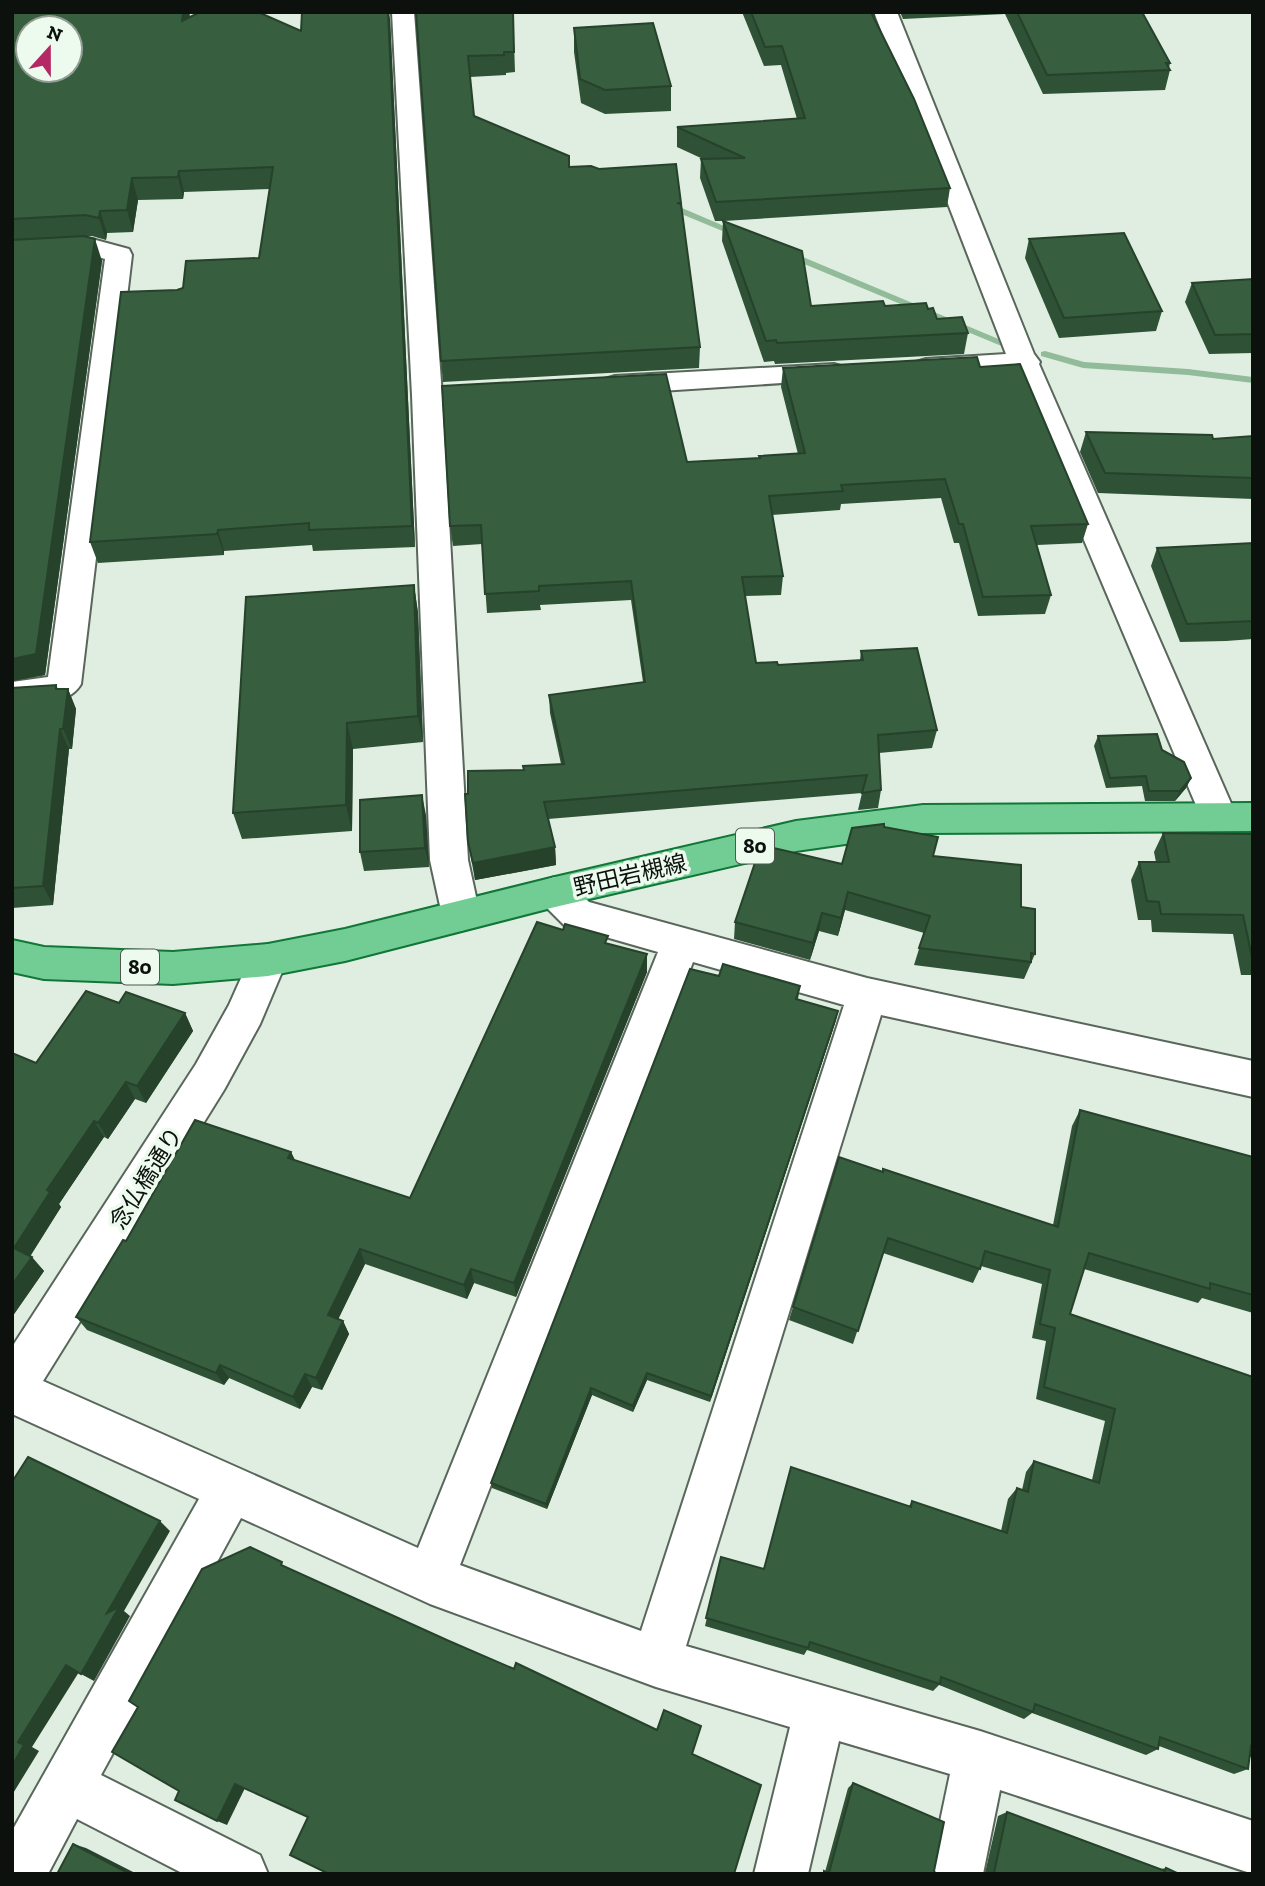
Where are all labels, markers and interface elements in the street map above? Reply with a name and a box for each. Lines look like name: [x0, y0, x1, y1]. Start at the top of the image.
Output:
north arrow: [14, 14, 84, 84]
text: N: [44, 20, 66, 47]
road number: 80: [736, 828, 774, 864]
street label: 野田岩槻線: [571, 848, 689, 902]
road number: 80: [121, 950, 159, 984]
street label: 念仏橋通り: [104, 1122, 188, 1234]

